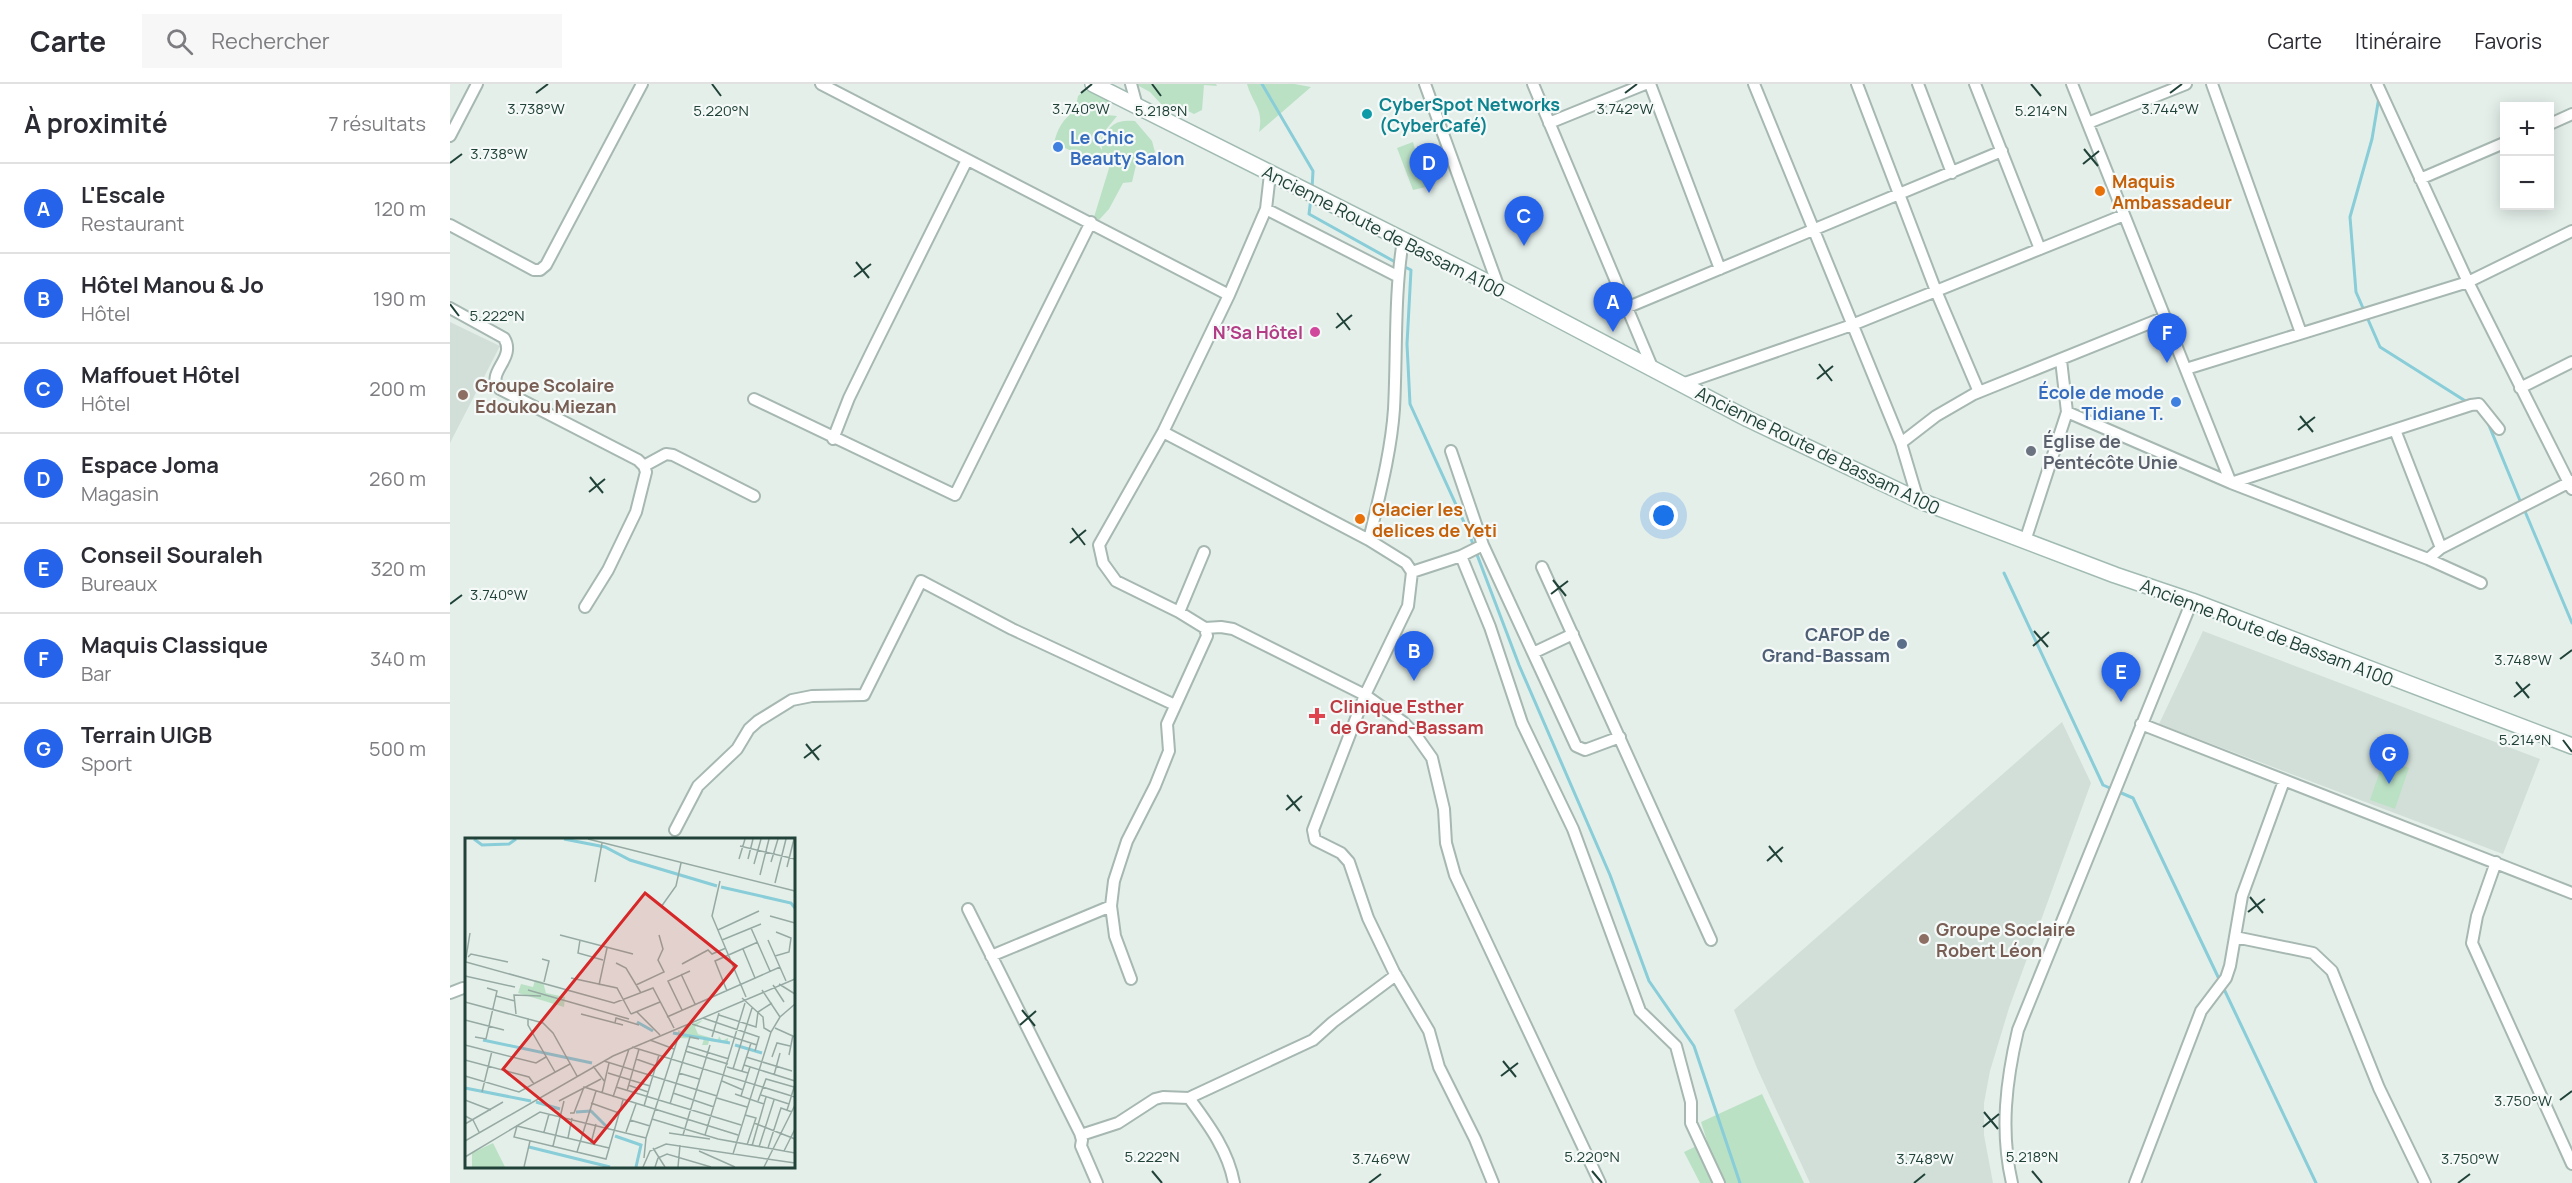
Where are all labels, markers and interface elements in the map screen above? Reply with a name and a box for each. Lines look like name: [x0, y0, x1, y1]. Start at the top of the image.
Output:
search box: [142, 14, 562, 68]
text: Carte: [30, 22, 106, 60]
icon: search: [163, 25, 196, 58]
text: Rechercher: [211, 26, 330, 56]
text: Carte: [2268, 27, 2322, 55]
text: Itinéraire: [2355, 27, 2441, 55]
text: Favoris: [2474, 27, 2542, 55]
place label: CyberSpot Networks (CyberCafé): [1379, 92, 1560, 137]
text: 3.738°W: [507, 98, 565, 119]
text: 3.740°W: [1052, 98, 1110, 119]
text: 3.742°W: [1596, 98, 1654, 119]
text: 3.744°W: [2141, 98, 2199, 119]
text: 5.220°N: [693, 100, 749, 121]
text: 5.218°N: [1135, 100, 1187, 121]
text: 5.214°N: [2015, 100, 2067, 121]
map controls: [2500, 102, 2554, 210]
button: +: [2500, 102, 2554, 156]
text: À proximité: [24, 105, 168, 141]
marker: CyberSpot Networks (CyberCafé): [1360, 107, 1374, 121]
text: 7 résultats: [328, 110, 426, 137]
place label: Le Chic Beauty Salon: [1070, 125, 1184, 170]
marker: Le Chic Beauty Salon: [1051, 140, 1065, 154]
text: 3.738°W: [470, 143, 528, 164]
pin: D: [1410, 144, 1448, 193]
button: −: [2500, 156, 2554, 210]
street label: Ancienne Route de Bassam A100: [1259, 159, 1509, 303]
place label: Maquis Ambassadeur: [2112, 169, 2232, 214]
text: L'Escale: [81, 180, 165, 210]
marker: Maquis Ambassadeur: [2093, 184, 2107, 198]
text: A: [37, 195, 50, 222]
text: 120 m: [374, 195, 426, 222]
pin: C: [1504, 196, 1544, 246]
text: Restaurant: [81, 210, 185, 237]
text: Hôtel Manou & Jo: [81, 270, 264, 300]
pin: A: [1594, 282, 1632, 332]
text: B: [37, 285, 50, 312]
text: 190 m: [373, 285, 426, 312]
text: Hôtel: [81, 300, 131, 327]
text: 5.222°N: [469, 305, 525, 326]
pin: F: [2148, 314, 2186, 363]
place label: N’Sa Hôtel: [1213, 320, 1303, 344]
marker: N’Sa Hôtel: [1308, 325, 1322, 339]
text: Maffouet Hôtel: [81, 360, 240, 390]
place label: Groupe Scolaire Edoukou Miezan: [475, 373, 616, 418]
text: C: [36, 375, 51, 402]
text: 200 m: [369, 375, 426, 402]
street label: Ancienne Route de Bassam A100: [1692, 380, 1944, 520]
place label: École de mode Tidiane T.: [2038, 380, 2164, 425]
marker: Groupe Scolaire Edoukou Miezan: [456, 388, 470, 402]
text: Hôtel: [81, 390, 131, 417]
marker: École de mode Tidiane T.: [2169, 395, 2183, 409]
place label: Église de Pentécôte Unie: [2043, 429, 2178, 474]
marker: Église de Pentécôte Unie: [2024, 444, 2038, 458]
text: Espace Joma: [81, 450, 219, 480]
text: D: [36, 465, 51, 492]
text: 260 m: [369, 465, 426, 492]
text: Magasin: [81, 480, 159, 507]
place label: Glacier les delices de Yeti: [1372, 497, 1497, 542]
your location: [1649, 501, 1678, 530]
marker: Glacier les delices de Yeti: [1353, 512, 1367, 526]
text: Conseil Souraleh: [81, 540, 263, 570]
text: E: [38, 555, 49, 582]
text: 320 m: [370, 555, 426, 582]
text: Bureaux: [81, 570, 157, 597]
street label: Ancienne Route de Bassam A100: [2137, 573, 2397, 691]
text: 3.740°W: [470, 584, 528, 605]
place label: CAFOP de Grand-Bassam: [1762, 622, 1890, 667]
text: Maquis Classique: [81, 630, 268, 660]
pin: B: [1394, 632, 1434, 681]
marker: CAFOP de Grand-Bassam: [1895, 637, 1909, 651]
text: F: [38, 645, 49, 672]
text: 340 m: [370, 645, 426, 672]
text: 3.748°W: [2494, 649, 2552, 670]
pin: E: [2102, 652, 2140, 702]
text: Bar: [81, 660, 112, 687]
place label: Clinique Esther de Grand-Bassam: [1330, 694, 1484, 739]
marker: Clinique Esther de Grand-Bassam: [1308, 707, 1326, 725]
text: Terrain UIGB: [81, 720, 212, 750]
text: 5.214°N: [2499, 729, 2551, 750]
pin: G: [2370, 734, 2408, 784]
text: G: [36, 735, 51, 762]
text: 500 m: [369, 735, 426, 762]
text: Sport: [81, 750, 132, 777]
inset map: [465, 838, 795, 1168]
place label: Groupe Soclaire Robert Léon: [1936, 917, 2076, 962]
marker: Groupe Soclaire Robert Léon: [1917, 932, 1931, 946]
text: 3.750°W: [2494, 1090, 2552, 1111]
text: 5.222°N: [1124, 1146, 1180, 1167]
text: 5.220°N: [1564, 1146, 1620, 1167]
text: 5.218°N: [2006, 1146, 2058, 1167]
text: 3.746°W: [1352, 1148, 1410, 1169]
text: 3.748°W: [1896, 1148, 1954, 1169]
text: 3.750°W: [2441, 1148, 2499, 1169]

